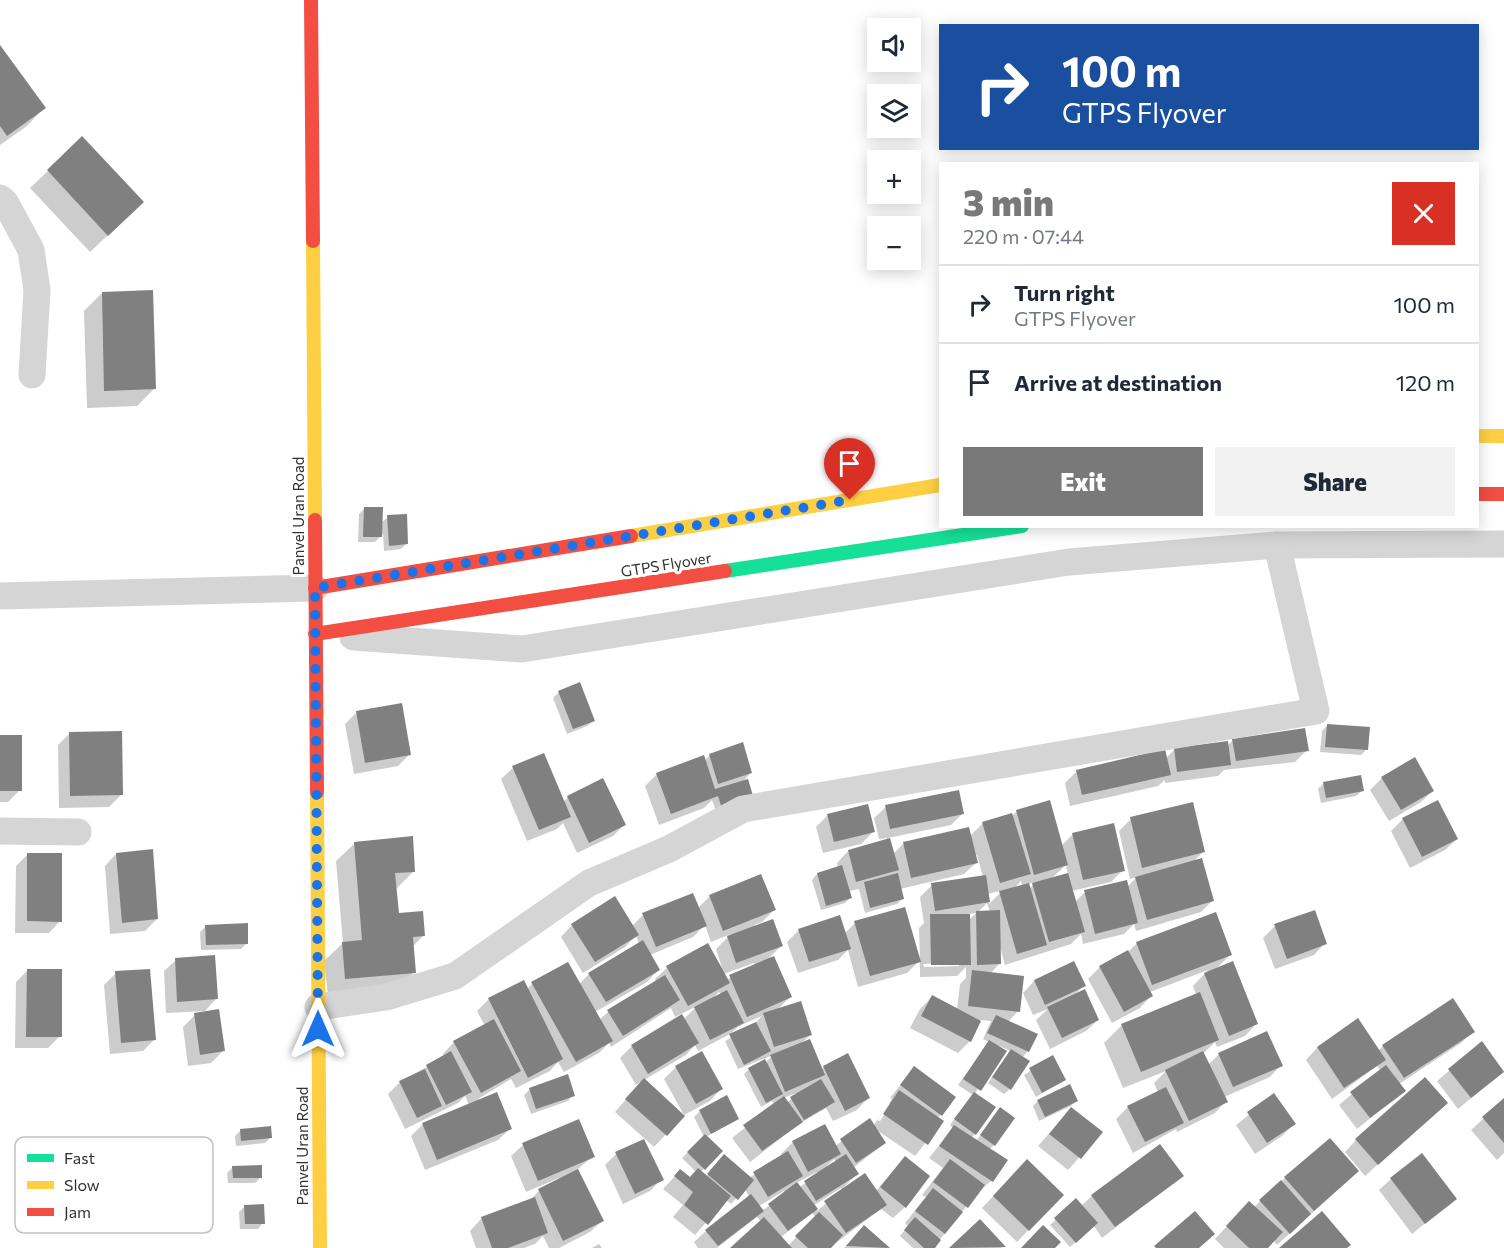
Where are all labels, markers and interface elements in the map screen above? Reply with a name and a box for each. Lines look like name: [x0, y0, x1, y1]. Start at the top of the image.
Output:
map controls: [867, 18, 921, 270]
button: sound: [867, 18, 921, 72]
text: 100 m: [1062, 44, 1182, 96]
icon: right: [963, 48, 1041, 126]
button: layers: [867, 84, 921, 138]
text: GTPS Flyover: [1062, 96, 1227, 129]
button: +: [867, 150, 921, 204]
text: 3 min: [963, 179, 1054, 223]
button: close: [1392, 182, 1455, 245]
button: −: [867, 216, 921, 270]
text: 220 m · 07:44: [963, 224, 1084, 248]
text: Turn right: [1014, 279, 1115, 306]
icon: right: [963, 288, 996, 321]
text: 100 m: [1393, 291, 1455, 318]
text: GTPS Flyover: [1014, 306, 1136, 330]
icon: arrive: [963, 366, 996, 399]
text: Arrive at destination: [1014, 369, 1222, 396]
text: 120 m: [1396, 369, 1455, 396]
pin: [824, 438, 875, 500]
icon: arrive: [833, 447, 866, 480]
button: Exit: [963, 447, 1203, 516]
button: Share: [1215, 447, 1455, 516]
street label: Panvel Uran Road: [289, 457, 307, 575]
street label: GTPS Flyover: [619, 548, 713, 580]
position arrow: [286, 997, 350, 1061]
street label: Panvel Uran Road: [293, 1087, 311, 1205]
legend: [15, 1137, 213, 1233]
text: Fast: [64, 1148, 95, 1167]
text: Slow: [64, 1175, 100, 1194]
text: Jam: [64, 1202, 91, 1221]

